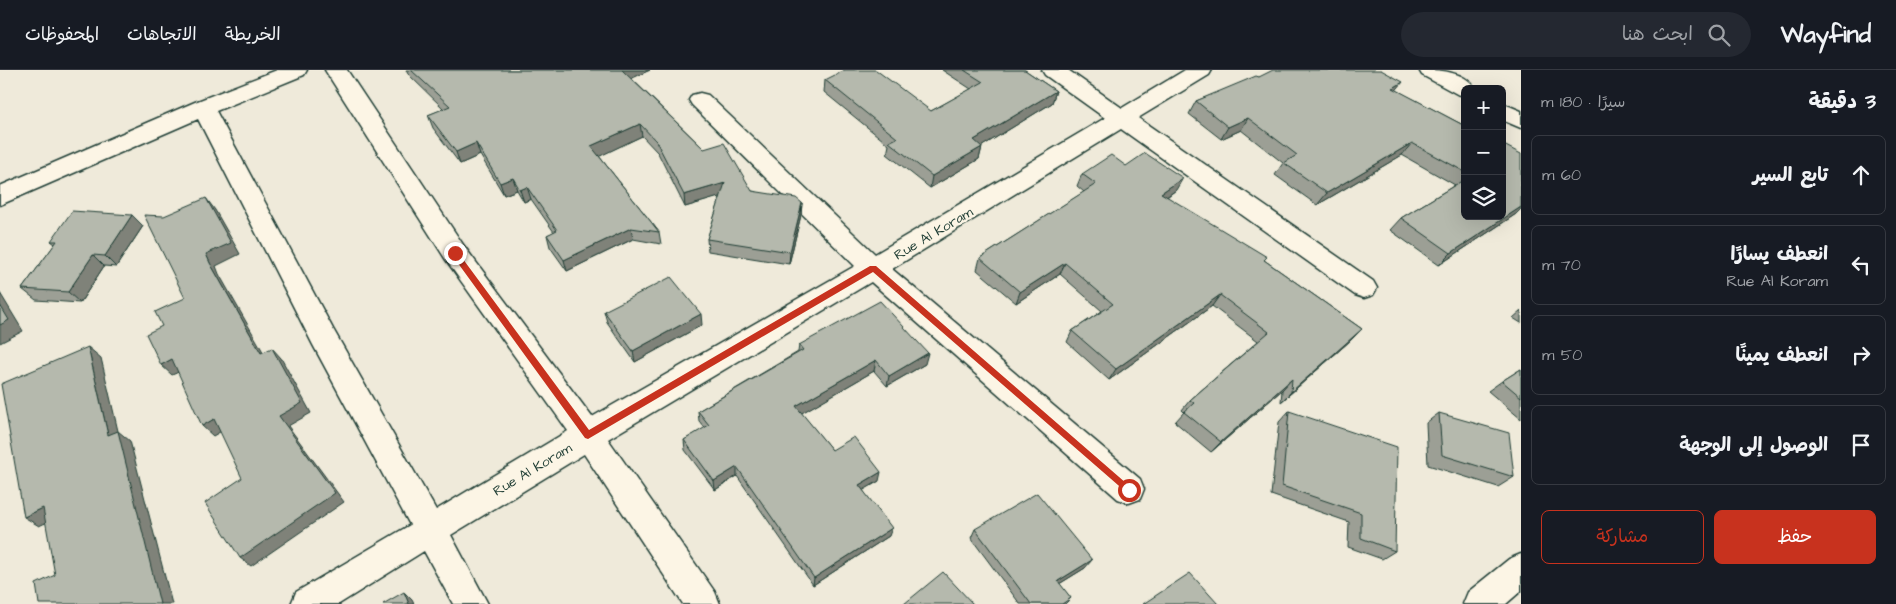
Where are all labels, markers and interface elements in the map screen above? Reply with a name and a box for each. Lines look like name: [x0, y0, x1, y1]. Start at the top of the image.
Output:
search box: [1401, 12, 1751, 57]
text: Wayfind: [1781, 18, 1871, 52]
text: ابحث هنا: [1622, 21, 1693, 48]
icon: search: [1705, 21, 1733, 49]
text: المحفوظات: [25, 22, 99, 47]
text: الاتجاهات: [127, 22, 197, 47]
text: الخريطة: [225, 22, 281, 47]
map controls: [1461, 85, 1506, 220]
button: +: [1461, 85, 1506, 130]
text: 3 دقيقة: [1808, 87, 1876, 116]
text: سيرًا · 180 m: [1541, 91, 1625, 113]
button: −: [1461, 130, 1506, 175]
icon: ahead: [1847, 161, 1875, 189]
text: تابع السير: [1753, 162, 1828, 189]
text: 60 m: [1542, 164, 1581, 186]
button: layers: [1461, 175, 1506, 220]
street label: Rue Al Koram: [890, 202, 977, 265]
text: انعطف يسارًا: [1731, 241, 1828, 268]
route end: [444, 242, 467, 265]
icon: left: [1847, 251, 1875, 279]
text: 70 m: [1542, 254, 1581, 276]
text: Rue Al Koram: [1726, 270, 1828, 292]
icon: right: [1847, 341, 1875, 369]
text: انعطف يمينًا: [1736, 342, 1828, 369]
text: 50 m: [1542, 344, 1582, 366]
icon: arrive: [1847, 431, 1875, 459]
text: الوصول إلى الوجهة: [1679, 432, 1828, 459]
street label: Rue Al Koram: [489, 438, 576, 501]
route start: [1118, 479, 1141, 502]
button: مشاركة: [1541, 510, 1704, 564]
button: حفظ: [1714, 510, 1876, 564]

